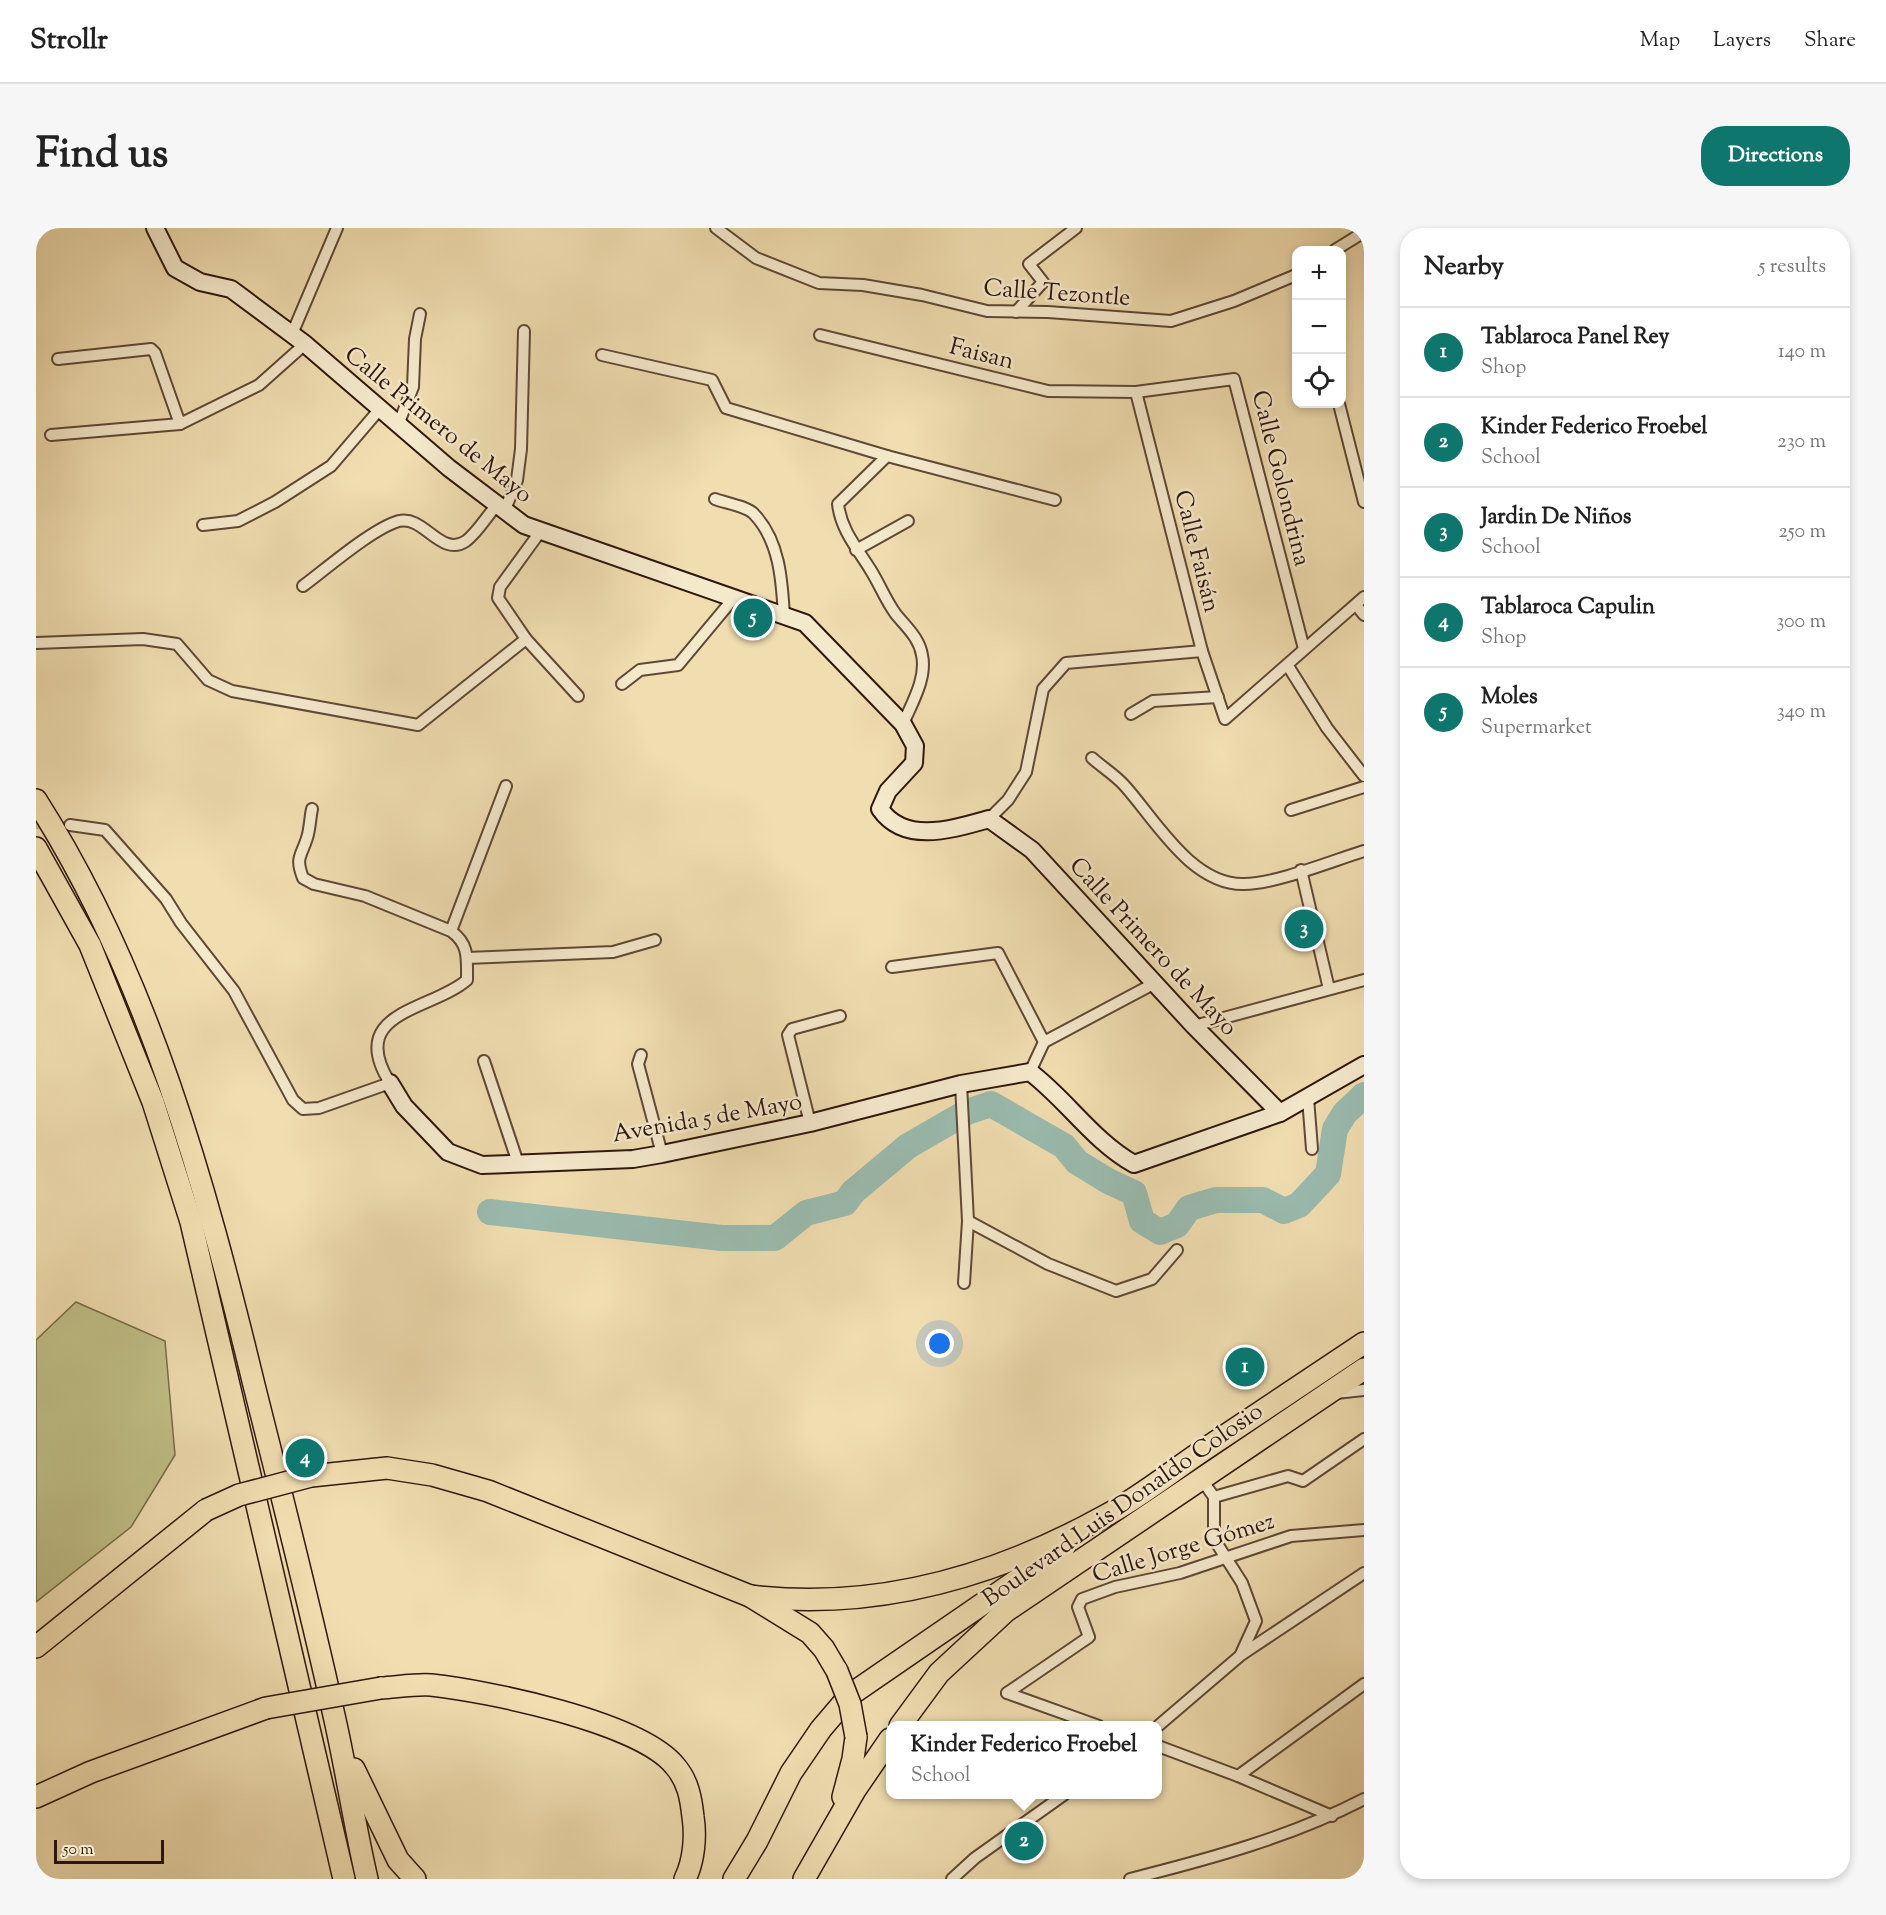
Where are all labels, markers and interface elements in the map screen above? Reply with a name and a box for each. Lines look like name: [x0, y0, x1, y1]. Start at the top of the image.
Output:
text: Strollr: [30, 21, 108, 61]
text: Map: [1640, 26, 1680, 56]
text: Layers: [1713, 26, 1771, 56]
text: Share: [1804, 26, 1856, 56]
text: Find us: [36, 126, 168, 186]
button: Directions: [1701, 126, 1850, 186]
map controls: [1292, 246, 1346, 408]
button: +: [1292, 246, 1346, 300]
text: Nearby: [1424, 249, 1504, 286]
text: 5 results: [1759, 253, 1826, 282]
street label: Calle Tezontle: [982, 272, 1132, 316]
button: −: [1292, 300, 1346, 354]
text: Tablaroca Panel Rey: [1481, 322, 1669, 354]
street label: Faisan: [946, 331, 1017, 379]
text: 1: [1440, 338, 1447, 367]
text: 140 m: [1778, 338, 1826, 367]
street label: Calle Primero de Mayo: [336, 339, 539, 512]
button: locate: [1292, 354, 1346, 408]
text: Shop: [1481, 354, 1526, 383]
street label: Calle Golondrina: [1242, 387, 1318, 570]
text: Kinder Federico Froebel: [1481, 412, 1707, 444]
text: 2: [1439, 428, 1448, 457]
text: 230 m: [1777, 428, 1826, 457]
text: School: [1481, 444, 1541, 473]
street label: Calle Faisán: [1164, 487, 1228, 616]
text: Jardin De Niños: [1481, 502, 1631, 534]
text: 3: [1439, 518, 1448, 547]
text: 250 m: [1778, 518, 1826, 547]
text: School: [1481, 534, 1541, 563]
text: Tablaroca Capulin: [1481, 592, 1655, 624]
pin: 5: [734, 596, 772, 640]
text: 4: [1438, 608, 1449, 637]
text: 300 m: [1776, 608, 1826, 637]
text: Shop: [1481, 624, 1526, 653]
text: Moles: [1481, 682, 1538, 714]
text: 5: [1440, 698, 1447, 727]
text: 340 m: [1777, 698, 1826, 727]
text: Supermarket: [1481, 714, 1592, 743]
street label: Calle Primero de Mayo: [1060, 850, 1245, 1044]
pin: 3: [1284, 906, 1324, 952]
street label: Avenida 5 de Mayo: [610, 1086, 805, 1152]
your location: [925, 1329, 954, 1358]
pin: 1: [1226, 1344, 1264, 1390]
street label: Boulevard Luis Donaldo Colosio: [976, 1395, 1270, 1616]
pin: 4: [286, 1436, 324, 1480]
street label: Calle Jorge Gómez: [1088, 1505, 1279, 1593]
popup: [886, 1721, 1162, 1799]
text: Kinder Federico Froebel: [911, 1730, 1137, 1762]
text: School: [911, 1762, 971, 1791]
pin: 2: [1004, 1818, 1044, 1864]
scale bar: [54, 1837, 164, 1864]
text: 50 m: [63, 1839, 94, 1862]

